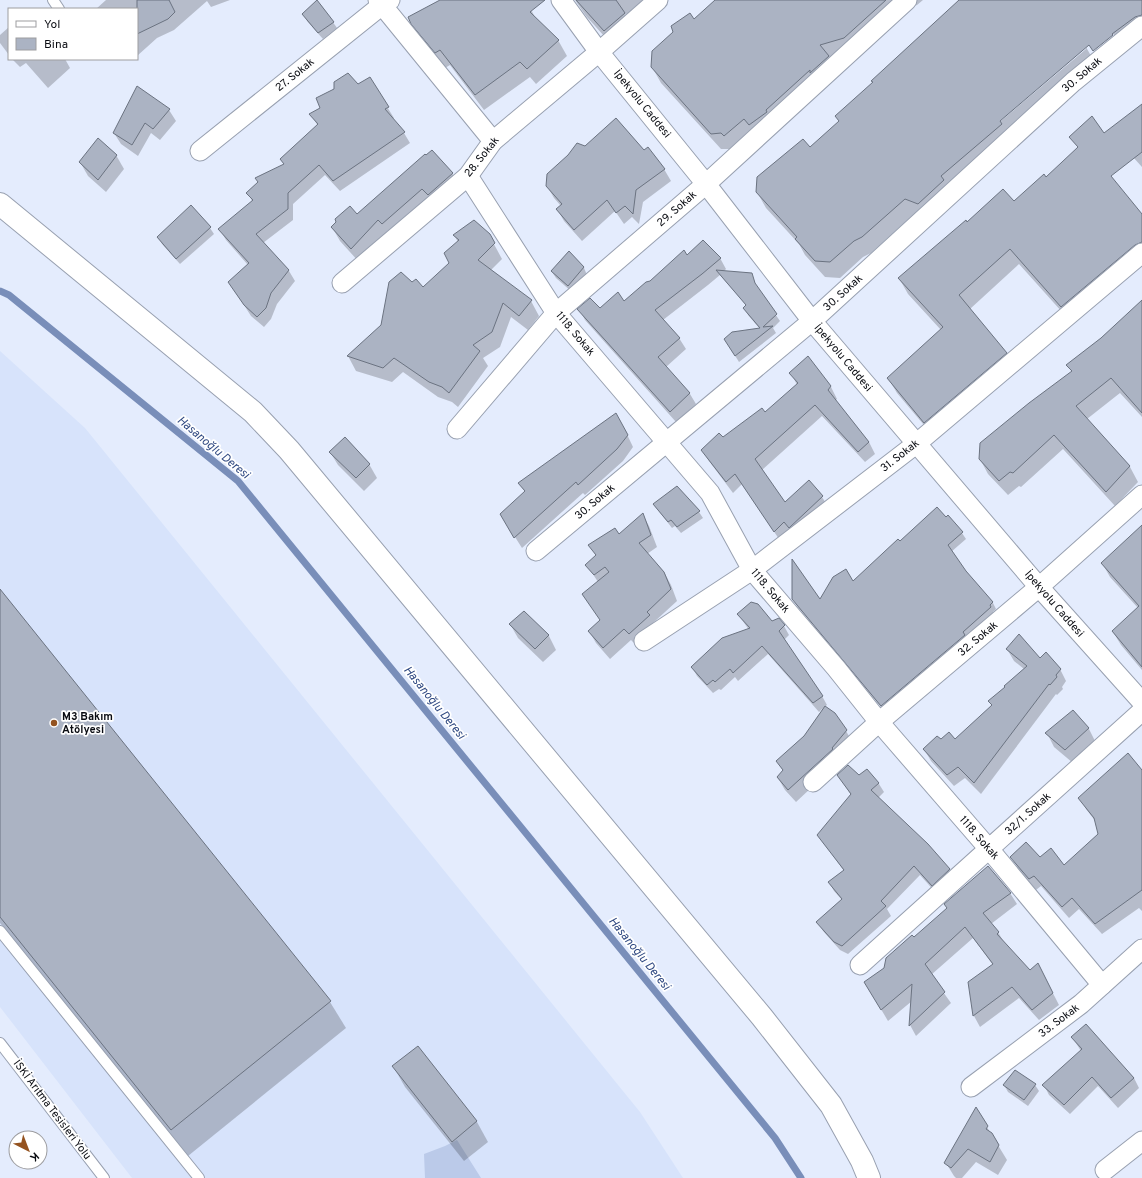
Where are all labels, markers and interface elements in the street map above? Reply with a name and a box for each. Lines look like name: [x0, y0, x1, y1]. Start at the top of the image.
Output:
legend: [8, 8, 138, 60]
text: Yol: [44, 17, 60, 33]
text: Bina: [44, 37, 68, 53]
street label: 30. Sokak: [1059, 54, 1105, 96]
street label: 27. Sokak: [273, 55, 317, 95]
street label: İpekyolu Caddesi: [610, 66, 675, 141]
street label: 28. Sokak: [461, 134, 503, 180]
street label: 29. Sokak: [654, 188, 700, 230]
street label: 30. Sokak: [820, 272, 866, 314]
street label: 1118. Sokak: [552, 309, 598, 359]
street label: İpekyolu Caddesi: [811, 321, 876, 395]
water label: Hasanoğlu Deresi: [173, 413, 253, 484]
street label: 31. Sokak: [878, 436, 922, 475]
street label: 30. Sokak: [572, 481, 618, 523]
street label: 1118. Sokak: [747, 566, 793, 616]
street label: İpekyolu Caddesi: [1021, 567, 1088, 640]
street label: 32. Sokak: [955, 618, 1001, 660]
water label: Hasanoğlu Deresi: [399, 663, 469, 744]
place label: M3 Bakım Atölyesi: [62, 710, 113, 737]
marker: M3 Bakım Atölyesi: [49, 718, 59, 728]
street label: 32/1. Sokak: [1002, 790, 1054, 838]
street label: 1118. Sokak: [956, 813, 1002, 863]
water label: Hasanoğlu Deresi: [604, 914, 674, 995]
street label: 33. Sokak: [1036, 1001, 1082, 1041]
street label: İSKİ Arıtma Tesisleri Yolu: [10, 1057, 94, 1163]
north arrow: [8, 1130, 48, 1170]

